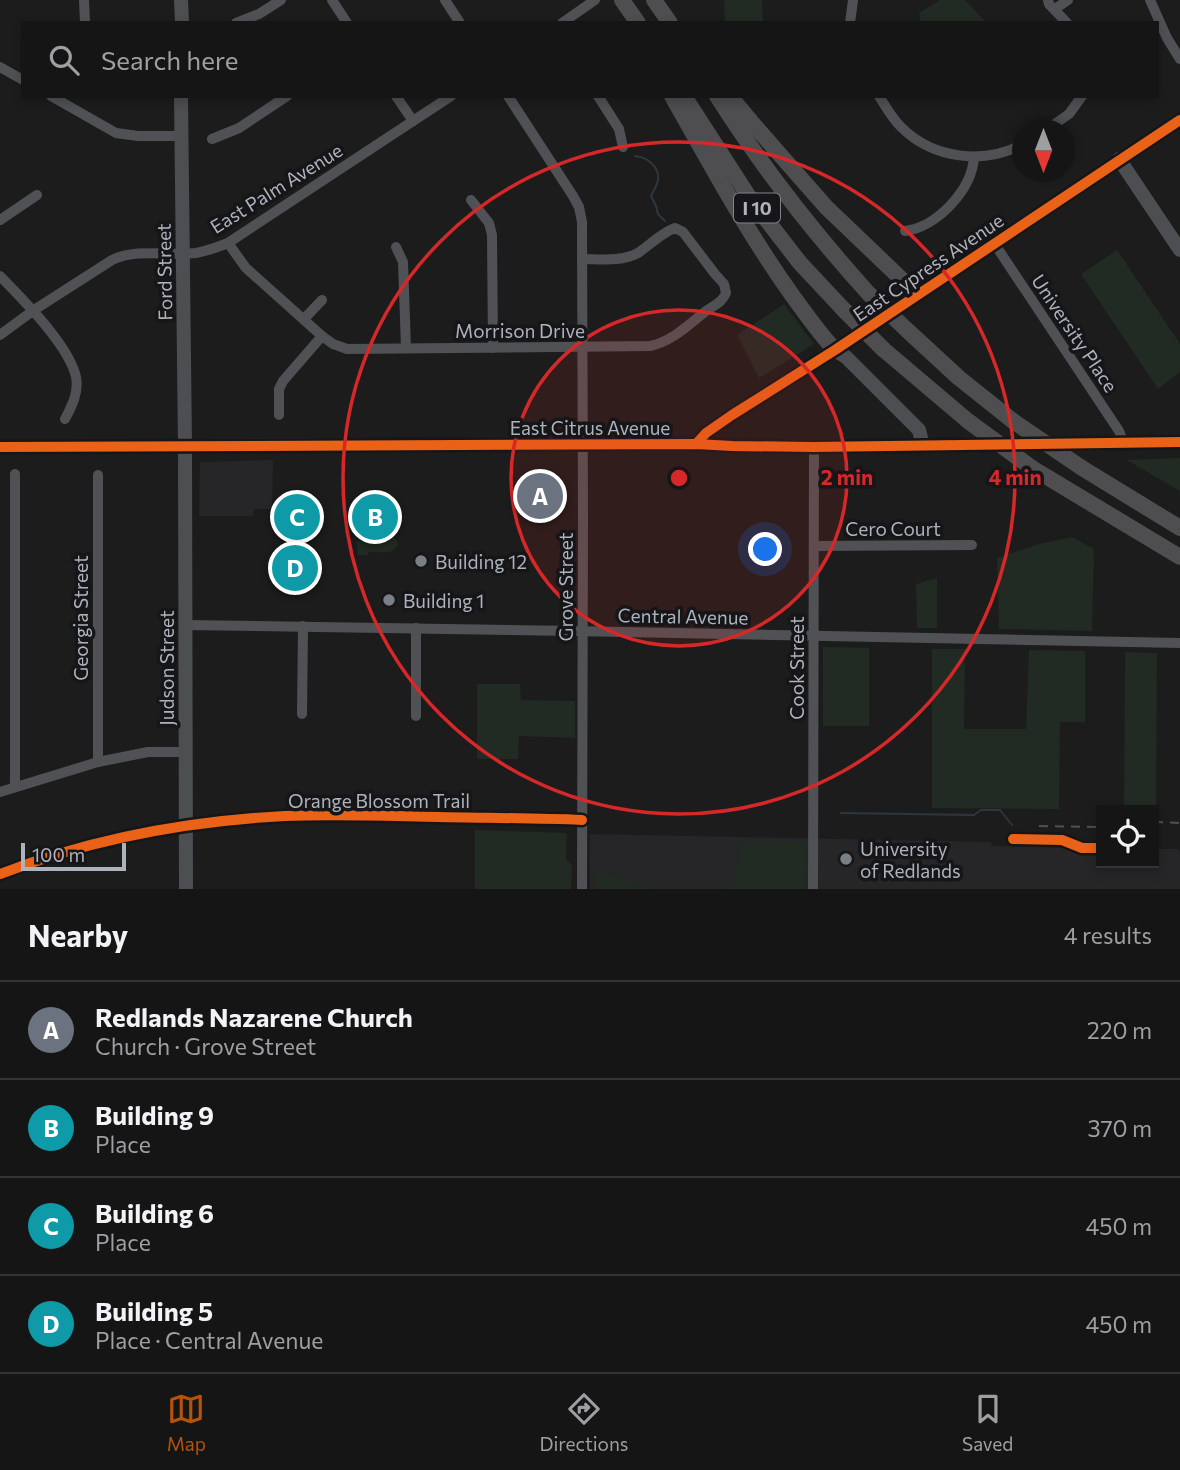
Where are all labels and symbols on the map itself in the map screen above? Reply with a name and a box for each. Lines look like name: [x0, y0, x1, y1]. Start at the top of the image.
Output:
north arrow: [1012, 119, 1075, 182]
street label: East Palm Avenue: [206, 138, 346, 238]
road number: I 10: [734, 194, 780, 223]
street label: East Cypress Avenue: [848, 208, 1008, 326]
street label: Ford Street: [152, 223, 176, 321]
street label: University Place: [1027, 270, 1123, 396]
street label: Morrison Drive: [455, 319, 585, 342]
street label: East Citrus Avenue: [510, 416, 670, 439]
text: 2 min: [821, 464, 873, 489]
text: 4 min: [988, 464, 1042, 489]
centre of rings: [667, 466, 691, 490]
pin: A: [517, 470, 563, 522]
pin: C: [274, 491, 320, 543]
pin: B: [352, 491, 398, 543]
street label: Cero Court: [845, 517, 941, 540]
street label: Grove Street: [554, 532, 577, 641]
your location: [748, 532, 782, 566]
pin: D: [272, 542, 318, 594]
place label: Building 12: [435, 550, 527, 573]
marker: Building 12: [413, 553, 429, 569]
street label: Georgia Street: [69, 555, 92, 681]
place label: Building 1: [403, 589, 484, 612]
marker: Building 1: [381, 592, 397, 608]
street label: Central Avenue: [617, 603, 749, 629]
street label: Judson Street: [155, 610, 178, 726]
street label: Cook Street: [785, 616, 808, 720]
street label: Orange Blossom Trail: [288, 789, 470, 812]
place label: University of Redlands: [860, 837, 961, 882]
scale bar: [21, 840, 126, 872]
marker: University of Redlands: [838, 851, 854, 867]

